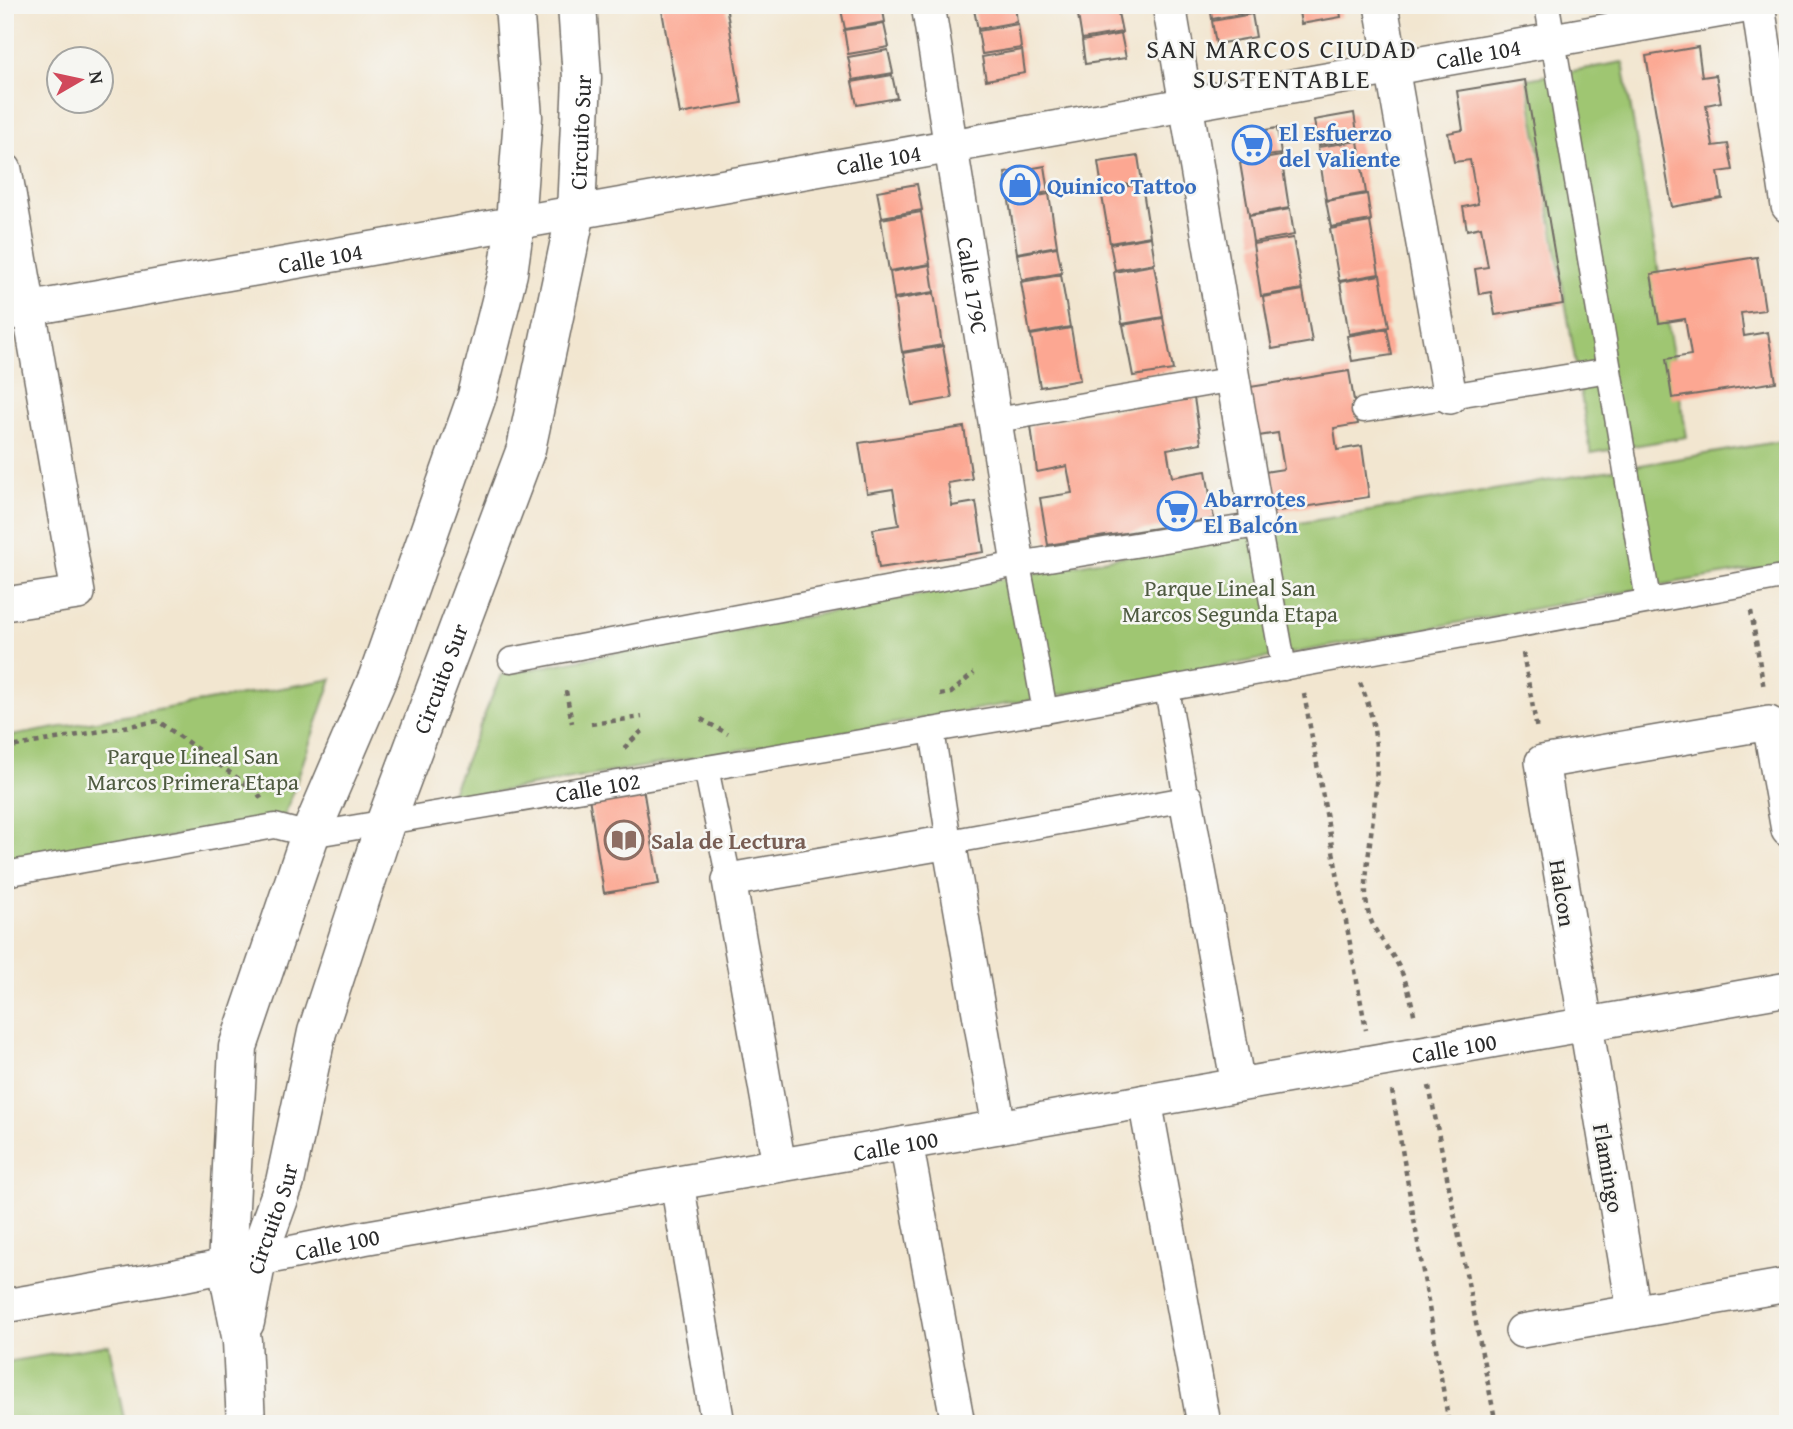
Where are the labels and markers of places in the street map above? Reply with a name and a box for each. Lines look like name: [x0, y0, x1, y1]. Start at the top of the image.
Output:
place label: El Esfuerzo del Valiente: [1279, 116, 1401, 175]
supermarket icon: El Esfuerzo del Valiente: [1231, 124, 1273, 166]
shop icon: Quinico Tattoo: [999, 164, 1041, 206]
place label: Quinico Tattoo: [1047, 169, 1197, 202]
place label: Abarrotes El Balcón: [1204, 482, 1306, 541]
supermarket icon: Abarrotes El Balcón: [1156, 490, 1198, 532]
library icon: Sala de Lectura: [603, 819, 645, 861]
place label: Sala de Lectura: [651, 824, 807, 857]

